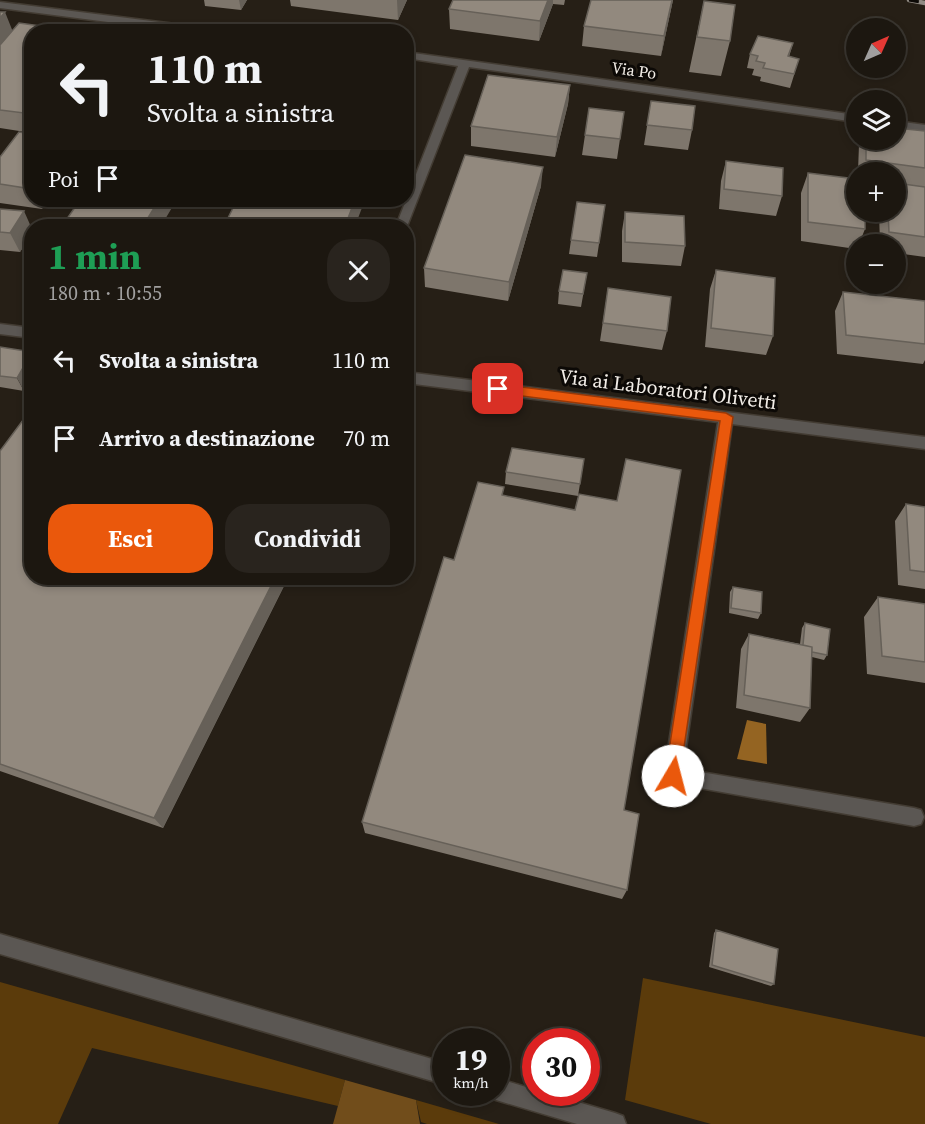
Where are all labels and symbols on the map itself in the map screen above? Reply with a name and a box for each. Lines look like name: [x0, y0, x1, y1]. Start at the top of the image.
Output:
north arrow: [846, 18, 906, 78]
street label: Via Po: [610, 56, 658, 84]
street label: Via ai Laboratori Olivetti: [558, 362, 778, 416]
pin: [472, 363, 523, 414]
position arrow: [641, 744, 705, 808]
speed limit sign: 30: [522, 1028, 600, 1106]

